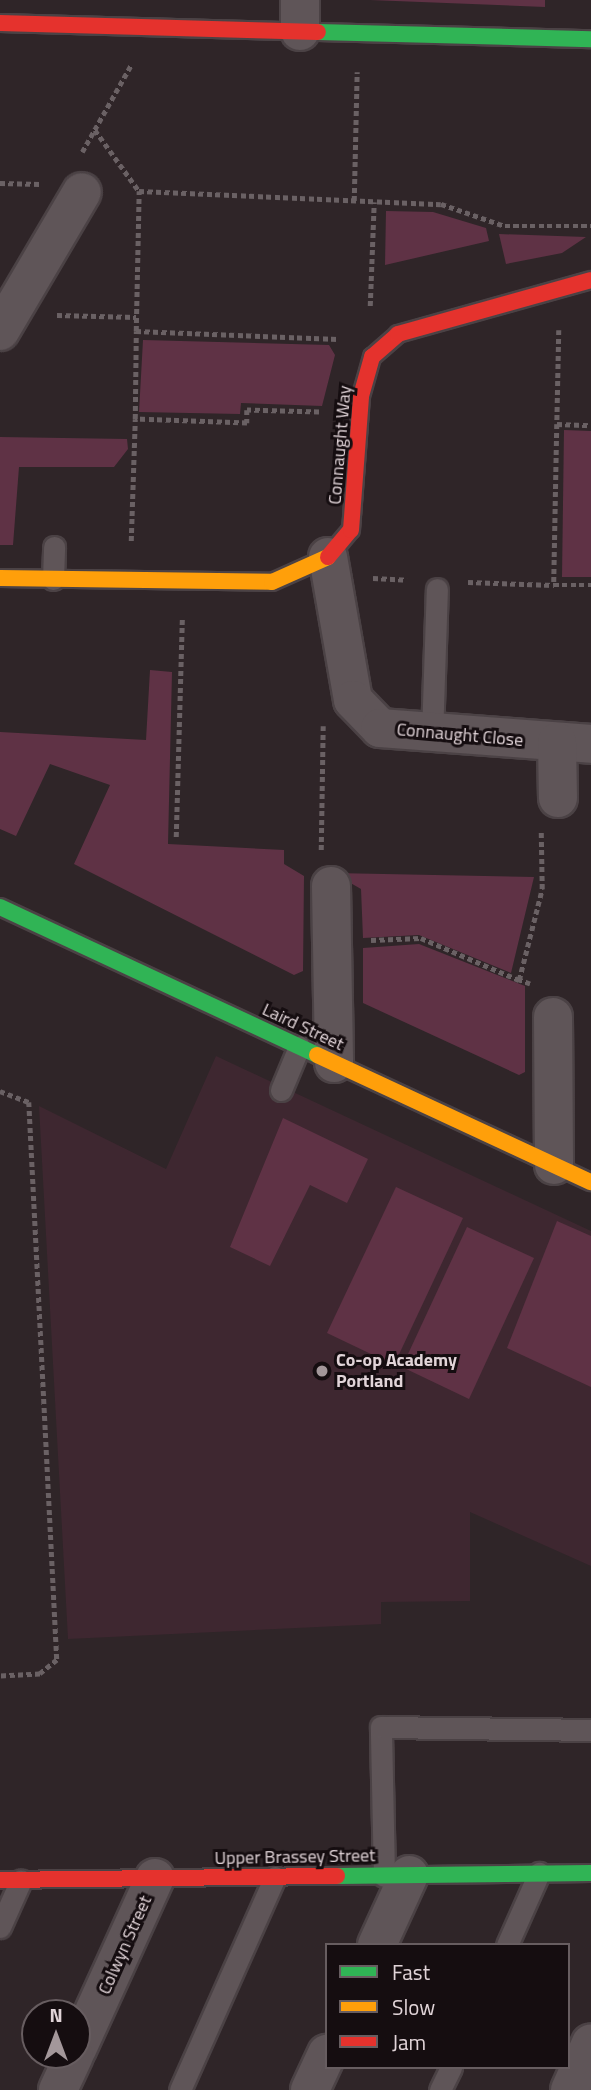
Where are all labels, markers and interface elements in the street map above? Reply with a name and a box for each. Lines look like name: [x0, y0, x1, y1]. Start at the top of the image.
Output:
street label: Connaught Way: [324, 385, 356, 505]
street label: Connaught Close: [396, 719, 524, 751]
street label: Laird Street: [259, 999, 347, 1055]
place label: Co-op Academy Portland: [336, 1350, 457, 1392]
marker: Co-op Academy Portland: [314, 1363, 330, 1379]
street label: Upper Brassey Street: [214, 1845, 376, 1869]
street label: Colwyn Street: [94, 1892, 156, 1998]
legend: [325, 1943, 570, 2069]
text: Fast: [392, 1956, 430, 1988]
text: Slow: [392, 1991, 435, 2023]
north arrow: [21, 1999, 91, 2069]
text: N: [49, 2000, 63, 2029]
text: Jam: [392, 2026, 426, 2058]

